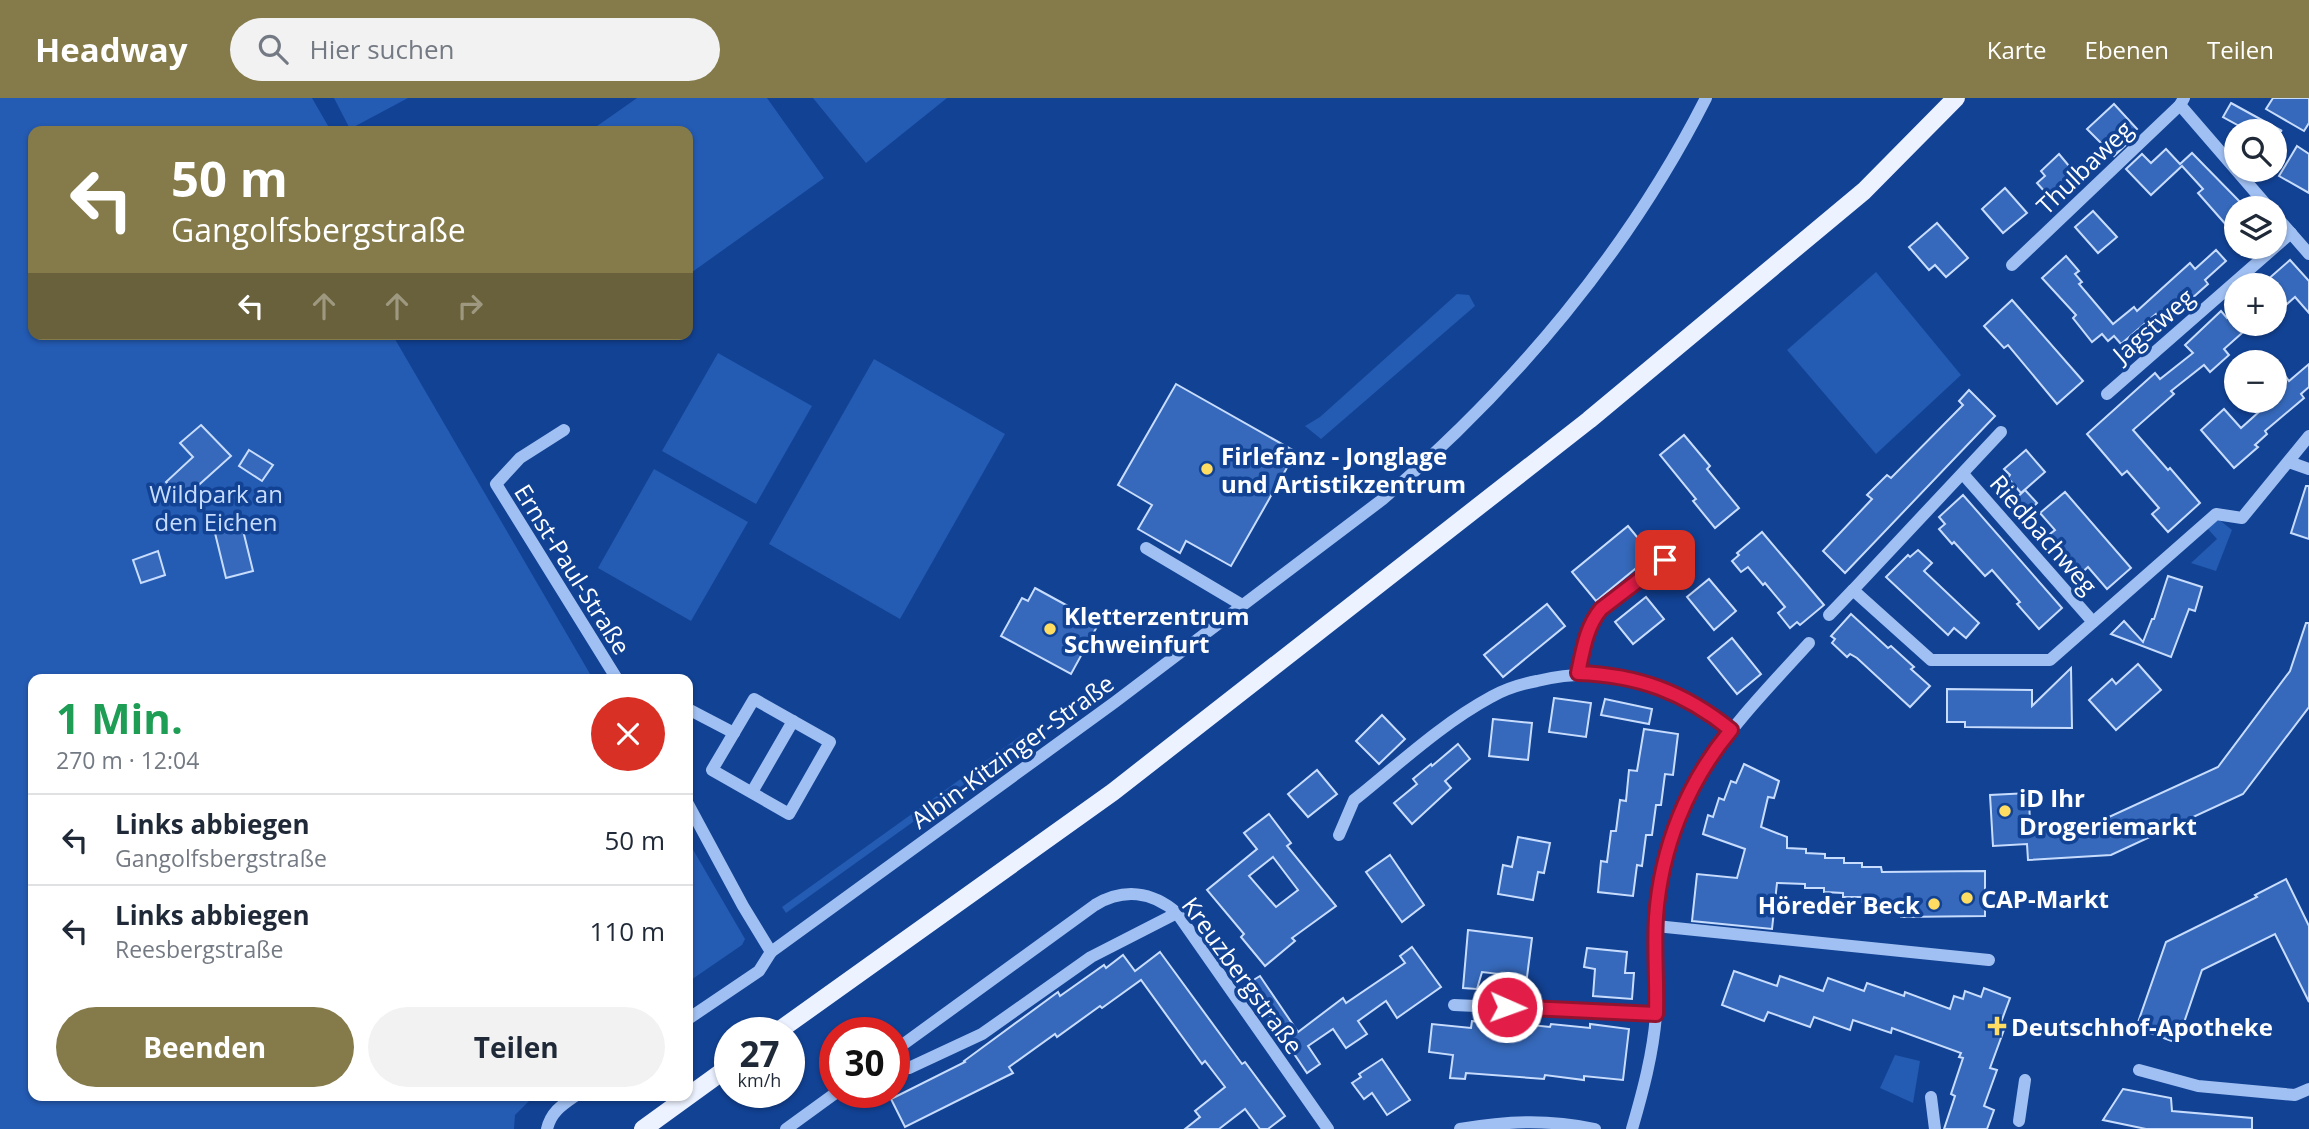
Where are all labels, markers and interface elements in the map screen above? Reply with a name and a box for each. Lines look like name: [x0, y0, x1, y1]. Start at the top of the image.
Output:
search box: [230, 18, 720, 81]
text: Headway: [35, 27, 188, 72]
icon: search: [254, 30, 292, 68]
text: Hier suchen: [310, 31, 455, 67]
text: Karte: [1987, 33, 2047, 66]
text: Ebenen: [2085, 33, 2169, 66]
text: Teilen: [2207, 33, 2274, 66]
street label: Thulbaweg: [2029, 113, 2139, 221]
map controls: [2224, 119, 2287, 413]
button: search: [2224, 119, 2287, 182]
text: 50 m: [171, 145, 288, 211]
icon: left: [56, 154, 147, 245]
button: layers: [2224, 196, 2287, 259]
text: Gangolfsbergstraße: [171, 208, 466, 251]
button: +: [2224, 273, 2287, 336]
street label: Jagstweg: [2104, 280, 2201, 371]
icon: left: [232, 287, 270, 325]
icon: ahead: [305, 287, 343, 325]
icon: ahead: [378, 287, 416, 325]
icon: right: [451, 287, 489, 325]
button: −: [2224, 350, 2287, 413]
place label: Firlefanz - Jonglage und Artistikzentrum: [1221, 439, 1466, 500]
marker: Firlefanz - Jonglage und Artistikzentrum: [1199, 461, 1215, 477]
street label: Riedbachweg: [1983, 467, 2105, 601]
park label: Wildpark an den Eichen: [149, 477, 283, 538]
street label: Ernst-Paul-Straße: [507, 478, 639, 660]
pin: [1635, 530, 1695, 590]
icon: arrive: [1646, 541, 1684, 579]
place label: Kletterzentrum Schweinfurt: [1064, 599, 1250, 660]
marker: Kletterzentrum Schweinfurt: [1042, 621, 1058, 637]
street label: Albin-Kitzinger-Straße: [904, 666, 1120, 836]
text: 1 Min.: [56, 689, 183, 746]
button: close: [591, 697, 665, 771]
text: 270 m · 12:04: [56, 744, 199, 776]
place label: iD Ihr Drogeriemarkt: [2019, 781, 2197, 842]
marker: iD Ihr Drogeriemarkt: [1997, 803, 2013, 819]
text: Links abbiegen: [115, 806, 310, 842]
icon: left: [56, 821, 94, 859]
text: 50 m: [604, 822, 665, 858]
text: Gangolfsbergstraße: [115, 842, 327, 874]
place label: CAP-Markt: [1981, 882, 2109, 915]
place label: Höreder Beck: [1758, 888, 1920, 921]
street label: Kreuzbergstraße: [1175, 890, 1311, 1060]
marker: CAP-Markt: [1959, 890, 1975, 906]
marker: Höreder Beck: [1926, 896, 1942, 912]
text: Links abbiegen: [115, 897, 310, 933]
icon: left: [56, 912, 94, 950]
text: 110 m: [590, 913, 665, 949]
text: Reesbergstraße: [115, 933, 283, 965]
position arrow: [1470, 970, 1544, 1044]
button: Beenden: [56, 1007, 354, 1087]
button: Teilen: [368, 1007, 665, 1087]
place label: Deutschhof-Apotheke: [2011, 1010, 2273, 1043]
speed limit sign: 30: [819, 1017, 910, 1108]
marker: Deutschhof-Apotheke: [1989, 1018, 2005, 1034]
text: 27: [739, 1030, 780, 1077]
text: km/h: [738, 1068, 781, 1092]

